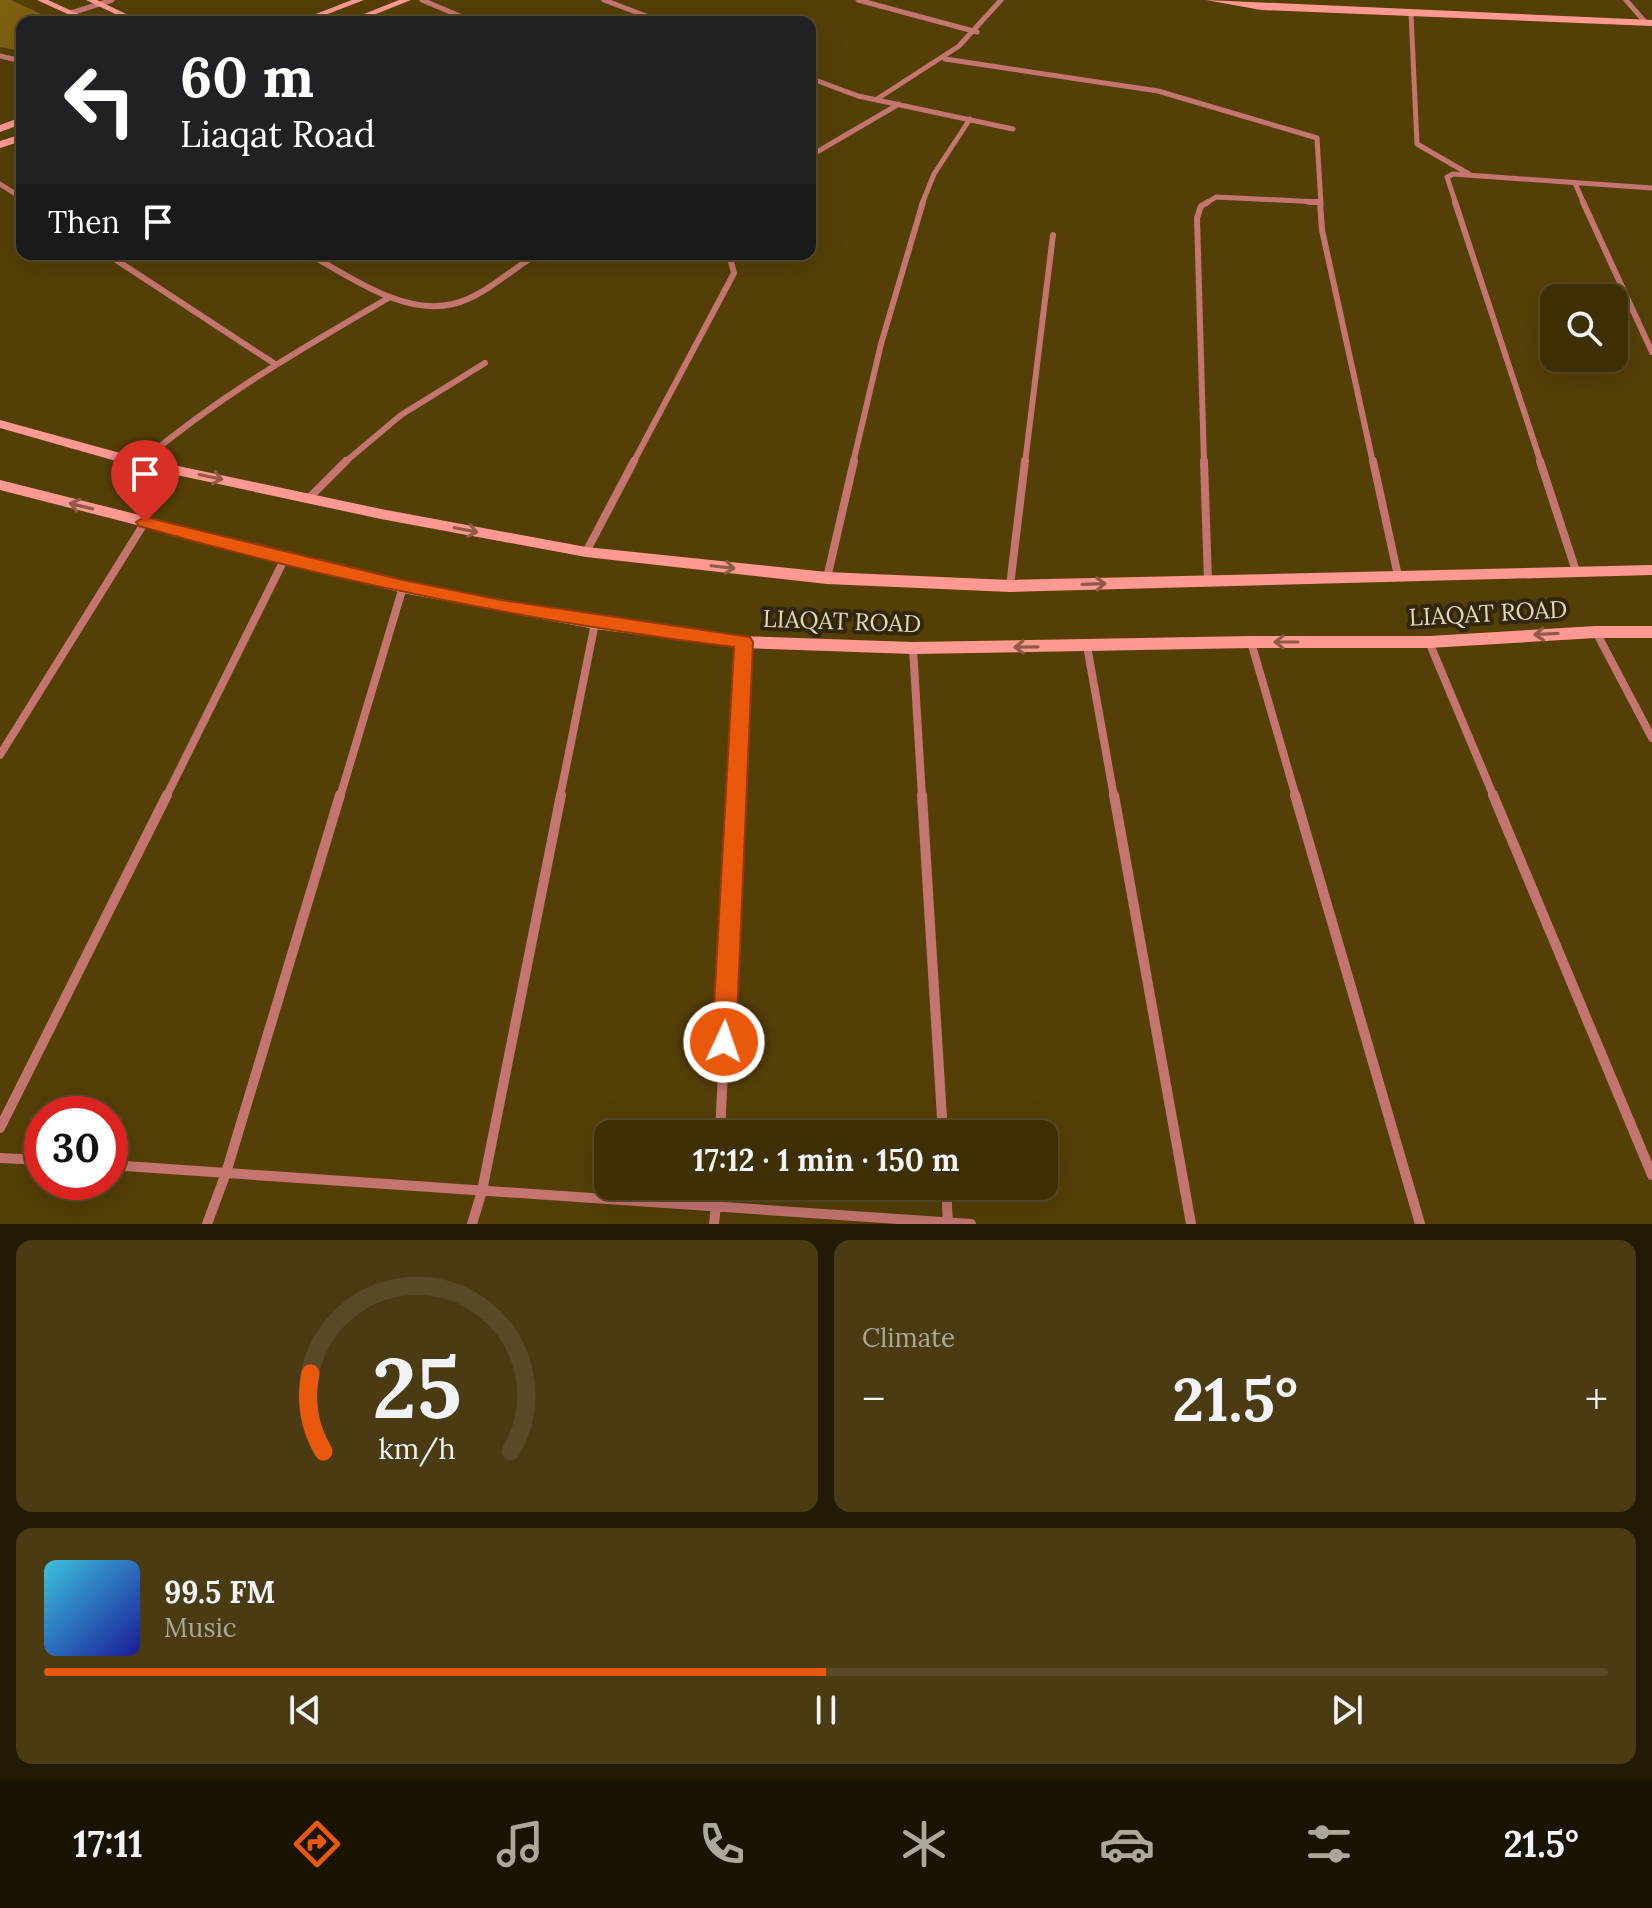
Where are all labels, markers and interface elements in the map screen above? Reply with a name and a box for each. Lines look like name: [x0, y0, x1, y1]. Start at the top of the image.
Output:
text: 60 m: [180, 41, 314, 112]
icon: left: [48, 48, 152, 152]
text: Liaqat Road: [180, 111, 375, 157]
icon: arrive: [136, 200, 180, 244]
text: Then: [48, 203, 120, 241]
map controls: [1540, 284, 1628, 372]
button: search: [1540, 284, 1628, 372]
pin: [111, 440, 179, 522]
icon: arrive: [123, 452, 167, 496]
one-way arrow: [198, 470, 224, 485]
one-way arrow: [69, 498, 94, 513]
one-way arrow: [453, 523, 478, 538]
one-way arrow: [709, 560, 736, 575]
one-way arrow: [1080, 576, 1107, 592]
street label: LIAQAT ROAD: [1408, 593, 1568, 633]
street label: LIAQAT ROAD: [762, 603, 922, 639]
one-way arrow: [1533, 627, 1560, 642]
one-way arrow: [1273, 634, 1300, 650]
one-way arrow: [1013, 639, 1040, 655]
position arrow: [682, 1000, 766, 1084]
speed limit sign: 30: [24, 1096, 128, 1200]
text: 17:12 · 1 min · 150 m: [693, 1141, 959, 1179]
text: Climate: [862, 1321, 955, 1354]
text: 25: [372, 1334, 462, 1441]
text: 21.5°: [1172, 1361, 1298, 1437]
text: −: [862, 1371, 885, 1427]
text: +: [1585, 1371, 1608, 1427]
text: km/h: [378, 1430, 456, 1467]
text: 99.5 FM: [164, 1573, 275, 1611]
text: Music: [164, 1611, 237, 1644]
icon: previous: [283, 1688, 327, 1732]
icon: pause: [804, 1688, 848, 1732]
icon: next: [1325, 1688, 1369, 1732]
icon: directions: [289, 1816, 345, 1872]
icon: music: [492, 1816, 548, 1872]
icon: phone: [694, 1816, 750, 1872]
icon: climate: [896, 1816, 952, 1872]
icon: car: [1099, 1816, 1155, 1872]
icon: filters: [1301, 1816, 1357, 1872]
text: 17:11: [73, 1821, 143, 1867]
text: 21.5°: [1503, 1821, 1579, 1867]

